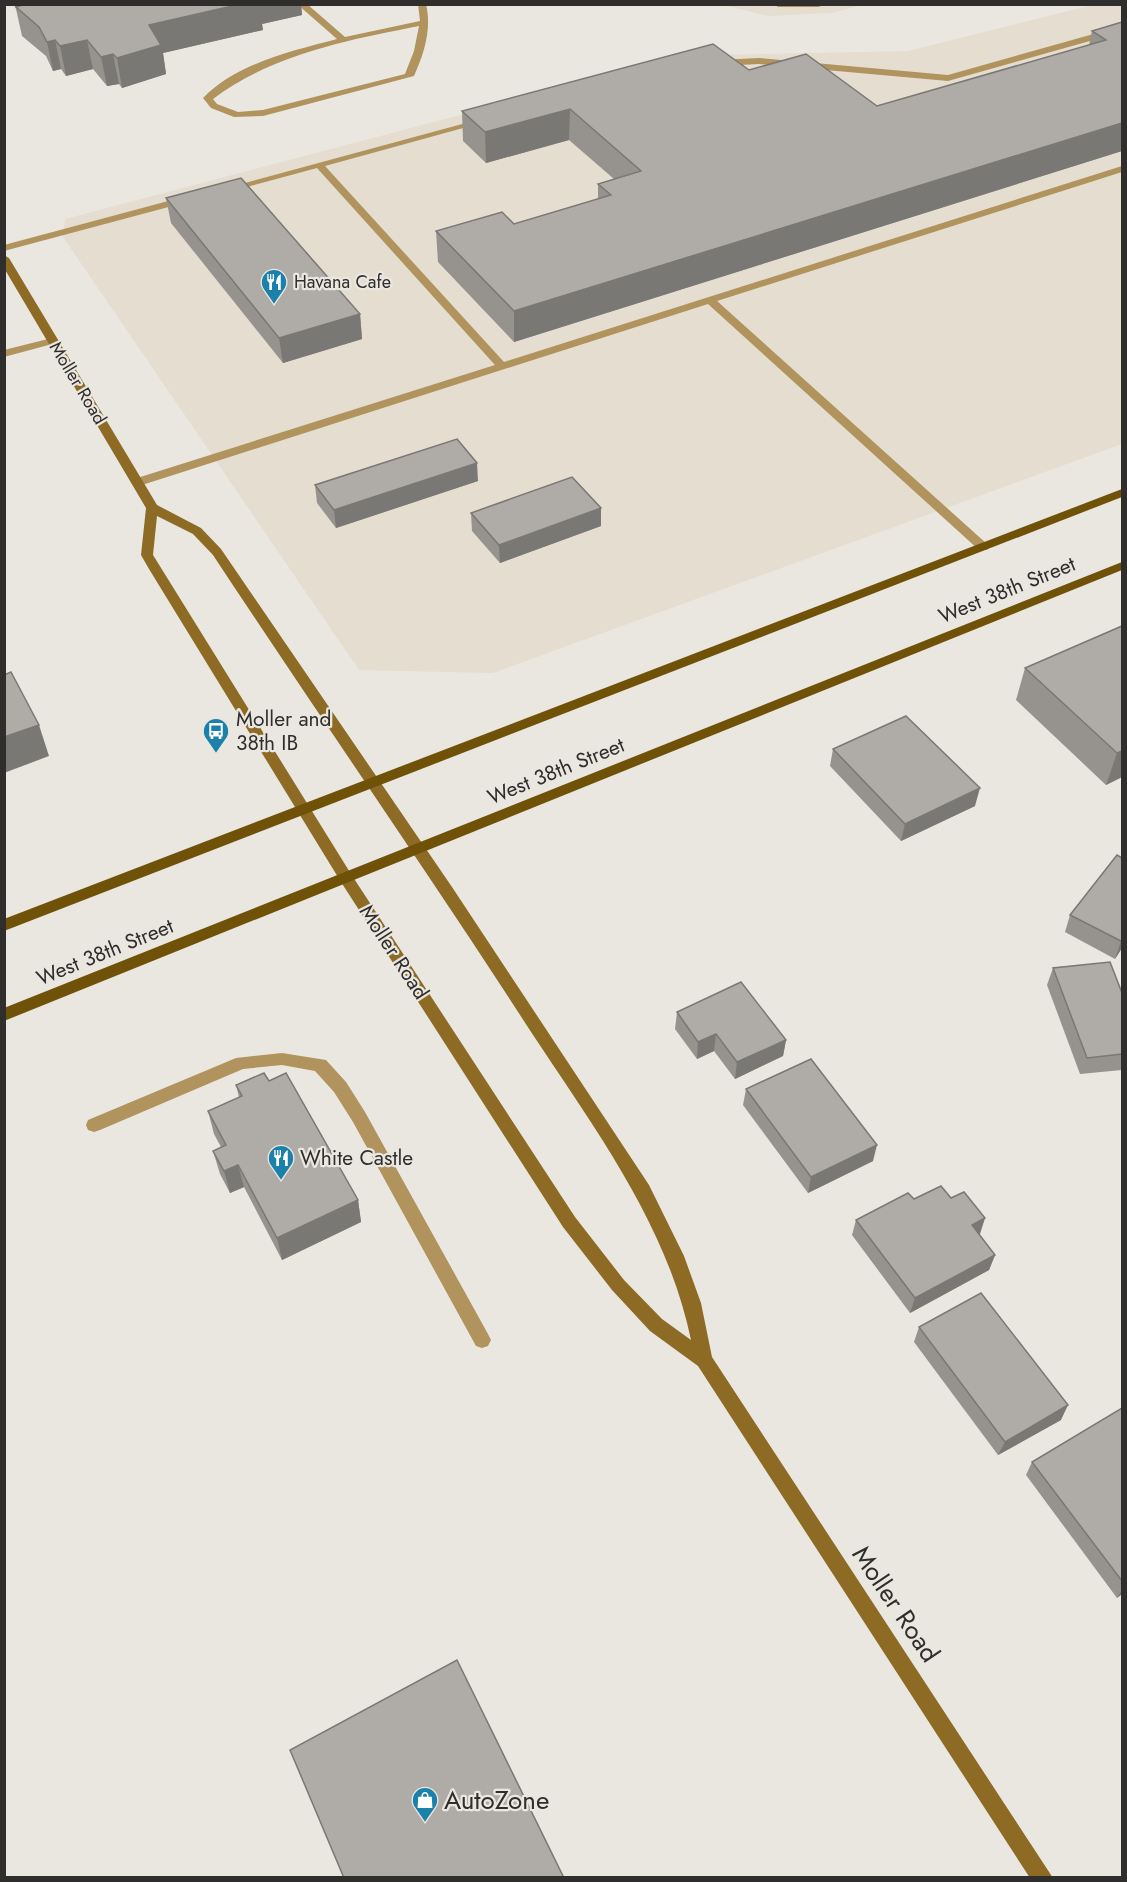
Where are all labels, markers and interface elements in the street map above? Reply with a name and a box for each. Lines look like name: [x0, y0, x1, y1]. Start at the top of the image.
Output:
restaurant icon: Havana Cafe: [259, 267, 289, 305]
place label: Havana Cafe: [294, 269, 391, 295]
street label: Moller Road: [43, 337, 113, 429]
street label: West 38th Street: [934, 549, 1080, 631]
place label: Moller and 38th IB: [236, 704, 332, 758]
bus stop icon: Moller and 38th IB: [201, 716, 231, 754]
street label: West 38th Street: [483, 730, 629, 812]
street label: Moller Road: [352, 899, 436, 1005]
street label: West 38th Street: [32, 911, 178, 993]
restaurant icon: White Castle: [266, 1143, 296, 1181]
place label: White Castle: [300, 1143, 413, 1173]
street label: Moller Road: [843, 1538, 949, 1670]
place label: AutoZone: [444, 1781, 549, 1819]
shop icon: AutoZone: [410, 1785, 440, 1823]

